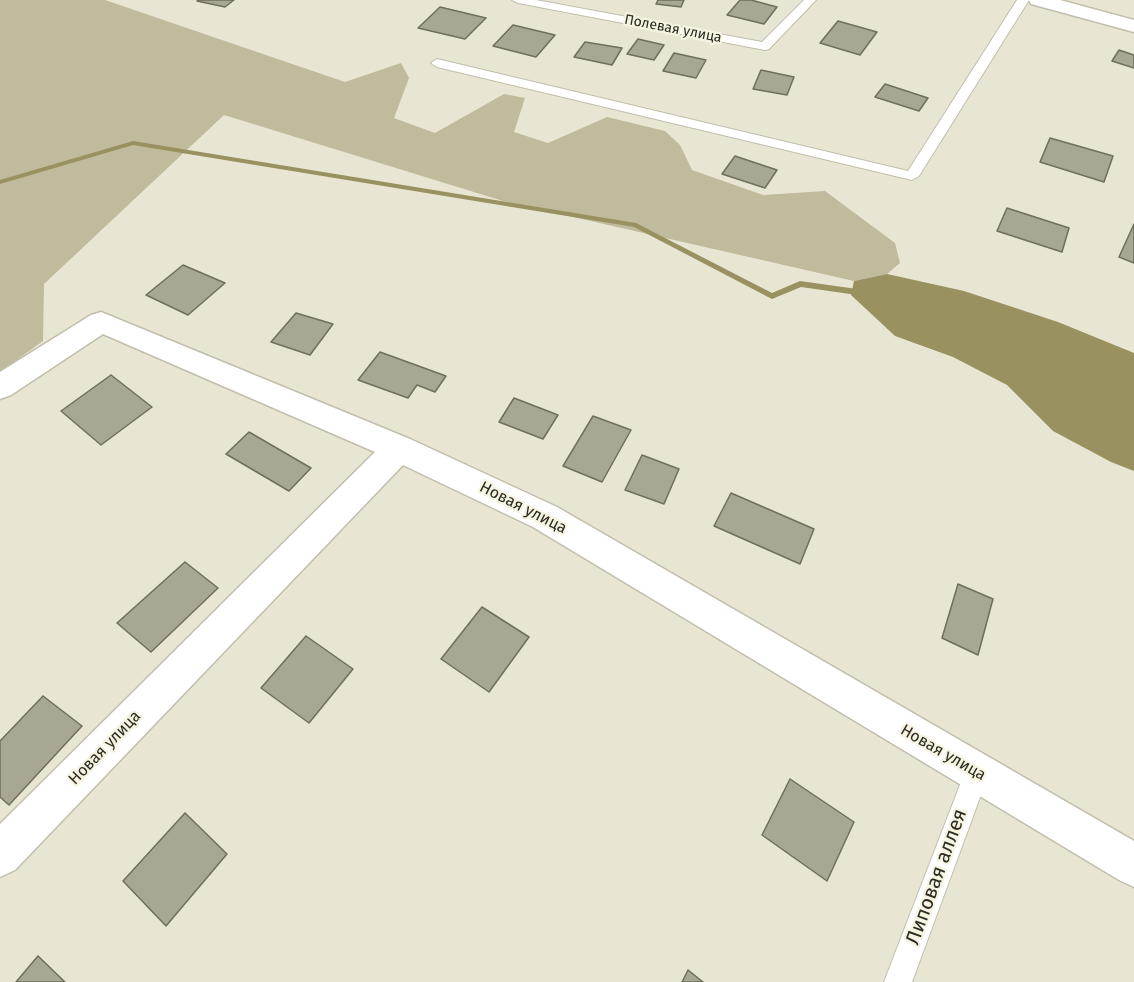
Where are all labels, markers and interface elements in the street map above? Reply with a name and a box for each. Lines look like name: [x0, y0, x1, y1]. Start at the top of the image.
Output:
street label: Полевая улица: [623, 11, 723, 47]
street label: Новая улица: [476, 478, 570, 538]
street label: Новая улица: [65, 707, 145, 789]
street label: Новая улица: [897, 721, 989, 785]
street label: Липовая аллея: [901, 806, 973, 948]

